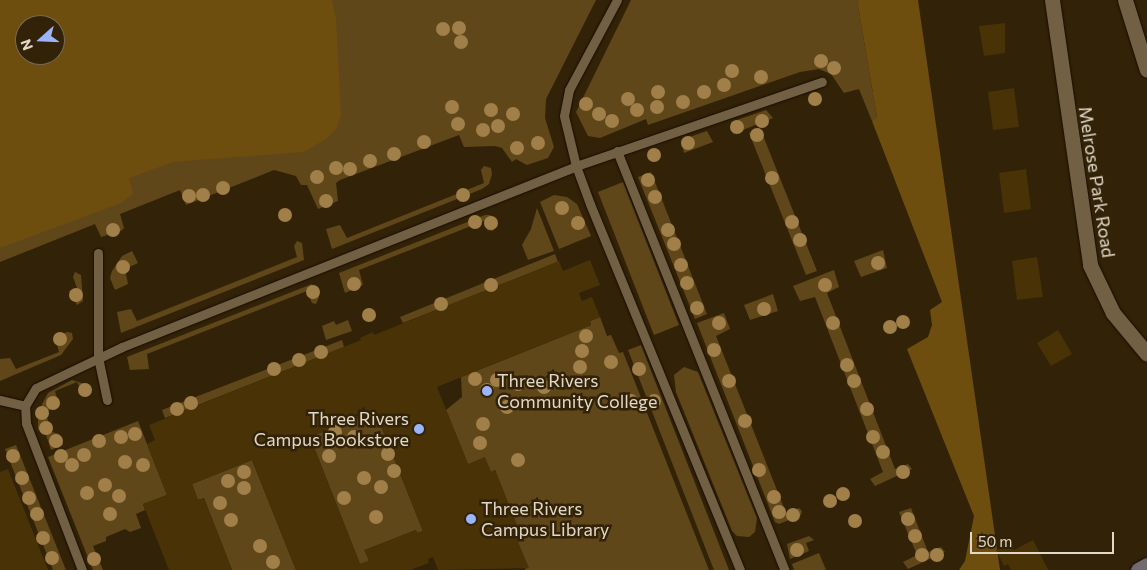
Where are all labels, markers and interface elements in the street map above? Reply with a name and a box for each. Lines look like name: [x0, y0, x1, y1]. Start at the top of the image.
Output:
north arrow: [15, 15, 65, 65]
text: N: [17, 37, 36, 53]
street label: Melrose Park Road: [1074, 105, 1120, 259]
place label: Three Rivers Community College: [497, 370, 657, 412]
marker: Three Rivers Community College: [481, 385, 493, 397]
place label: Three Rivers Campus Bookstore: [254, 408, 409, 450]
marker: Three Rivers Campus Bookstore: [413, 423, 425, 435]
place label: Three Rivers Campus Library: [481, 498, 609, 540]
marker: Three Rivers Campus Library: [465, 513, 477, 525]
scale bar: [972, 522, 1116, 554]
text: 50 m: [978, 532, 1012, 550]

